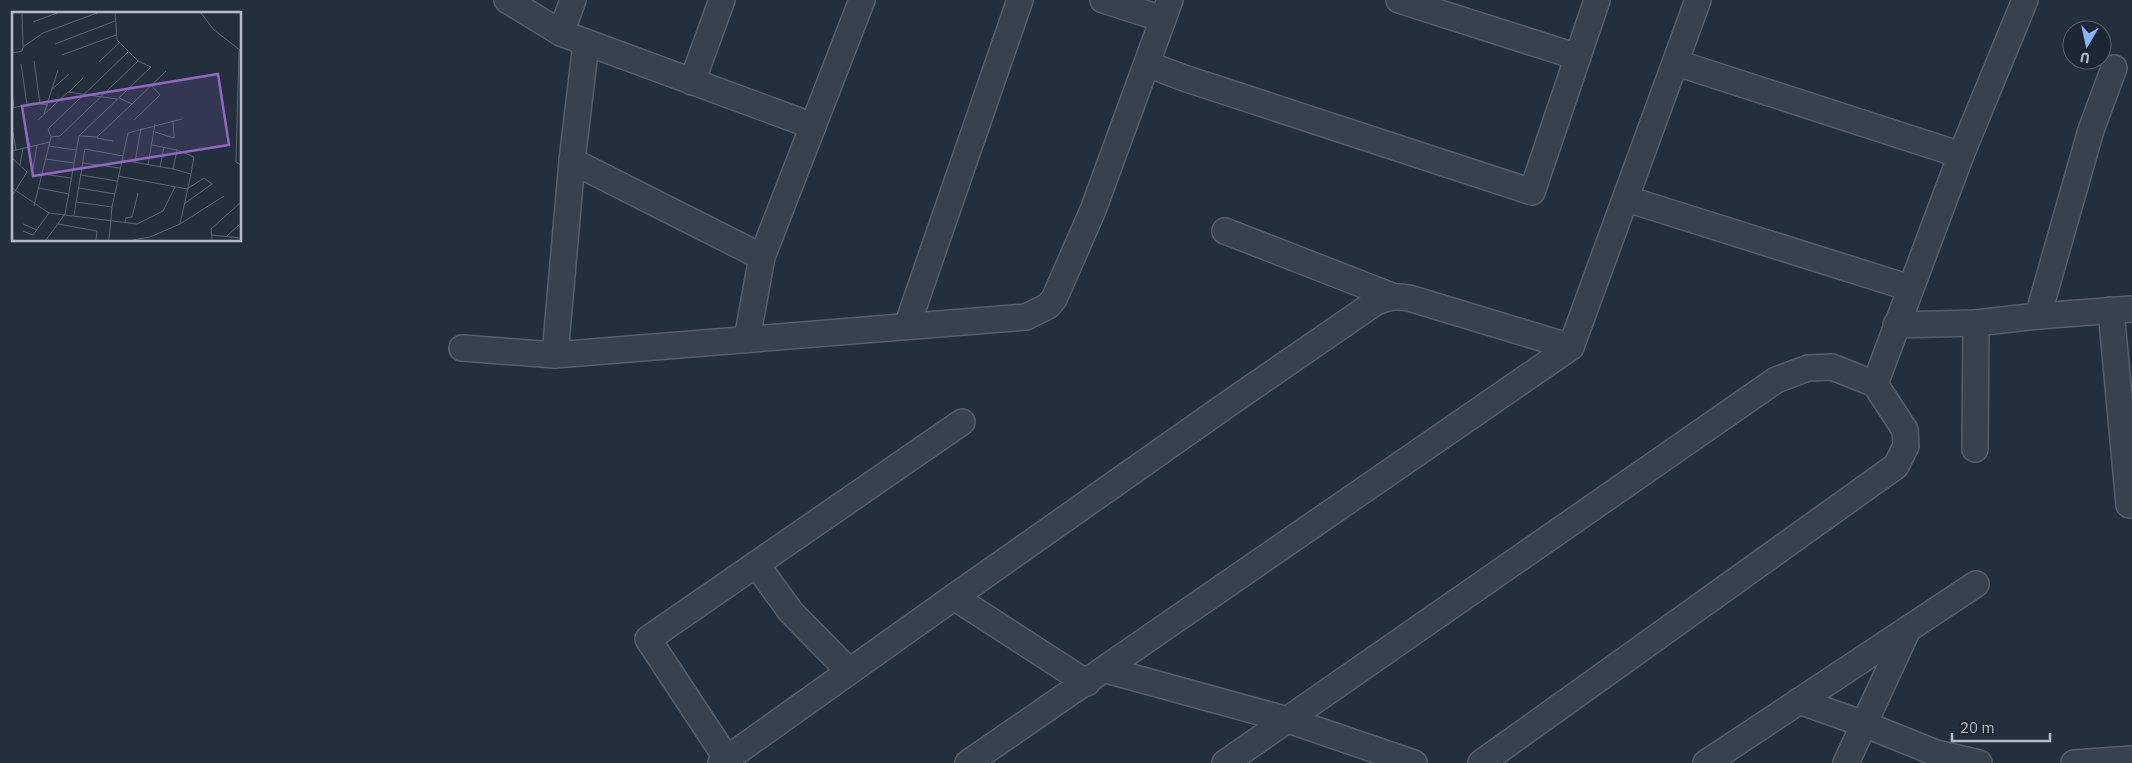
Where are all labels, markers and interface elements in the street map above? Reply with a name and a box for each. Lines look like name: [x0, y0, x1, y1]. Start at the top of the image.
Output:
inset map: [12, 12, 241, 241]
north arrow: [2062, 20, 2112, 70]
text: U: [2079, 48, 2091, 67]
scale bar: [1952, 710, 2050, 742]
text: 20 m: [1960, 718, 1995, 737]

